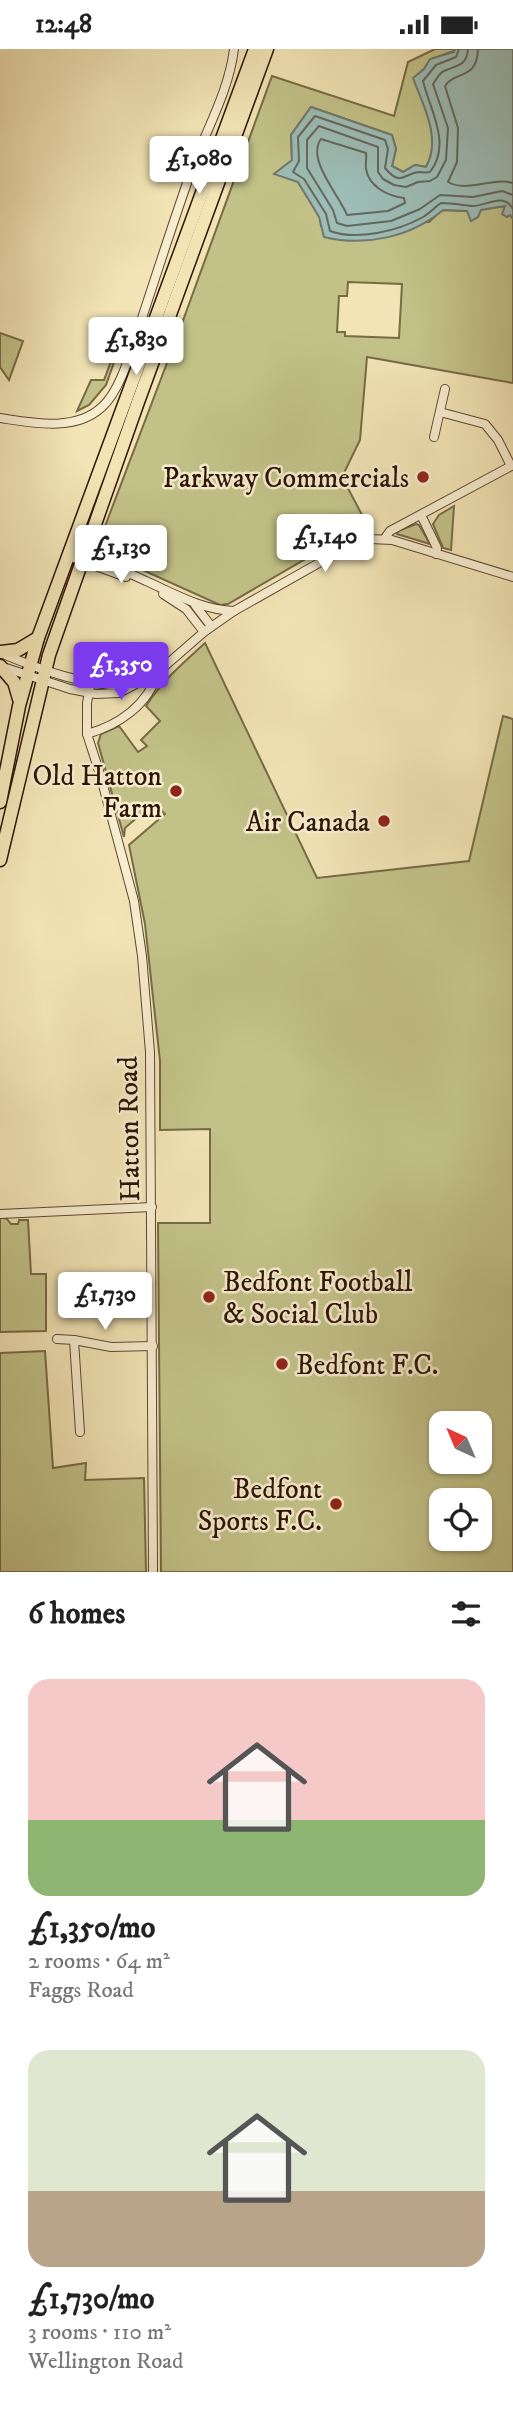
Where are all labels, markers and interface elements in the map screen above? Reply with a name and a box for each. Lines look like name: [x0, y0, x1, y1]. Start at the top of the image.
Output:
text: 12:48: [35, 8, 92, 41]
pin: £1,080: [142, 137, 256, 196]
text: £1,080: [166, 144, 232, 173]
pin: £1,830: [79, 317, 193, 377]
text: £1,830: [104, 325, 168, 354]
place label: Parkway Commercials: [163, 461, 409, 496]
marker: Parkway Commercials: [415, 469, 431, 485]
pin: £1,140: [268, 515, 382, 574]
text: £1,140: [293, 522, 357, 551]
pin: £1,130: [64, 525, 178, 585]
text: £1,130: [91, 533, 151, 562]
pin: £1,350: [64, 643, 178, 702]
text: £1,350: [90, 650, 152, 679]
place label: Old Hatton Farm: [32, 759, 162, 826]
marker: Old Hatton Farm: [168, 783, 184, 799]
place label: Air Canada: [246, 805, 370, 840]
marker: Air Canada: [376, 813, 392, 829]
street label: Hatton Road: [111, 1056, 148, 1202]
place label: Bedfont Football & Social Club: [223, 1265, 413, 1332]
pin: £1,730: [48, 1273, 162, 1332]
text: £1,730: [74, 1280, 136, 1309]
marker: Bedfont Football & Social Club: [201, 1289, 217, 1305]
place label: Bedfont F.C.: [296, 1348, 439, 1383]
marker: Bedfont F.C.: [274, 1356, 290, 1372]
north arrow: [429, 1411, 492, 1473]
map controls: [429, 1411, 492, 1551]
place label: Bedfont Sports F.C.: [198, 1472, 322, 1539]
button: locate: [429, 1488, 492, 1551]
marker: Bedfont Sports F.C.: [328, 1496, 344, 1512]
icon: filters: [447, 1595, 485, 1633]
text: 6 homes: [28, 1596, 125, 1633]
icon: home: [194, 1724, 320, 1850]
text: £1,350/mo: [28, 1910, 155, 1947]
text: 2 rooms · 64 m²: [28, 1947, 170, 1976]
text: Faggs Road: [28, 1976, 134, 2005]
icon: home: [194, 2095, 320, 2221]
text: £1,730/mo: [28, 2281, 154, 2318]
text: 3 rooms · 110 m²: [28, 2318, 171, 2347]
text: Wellington Road: [28, 2347, 184, 2376]

